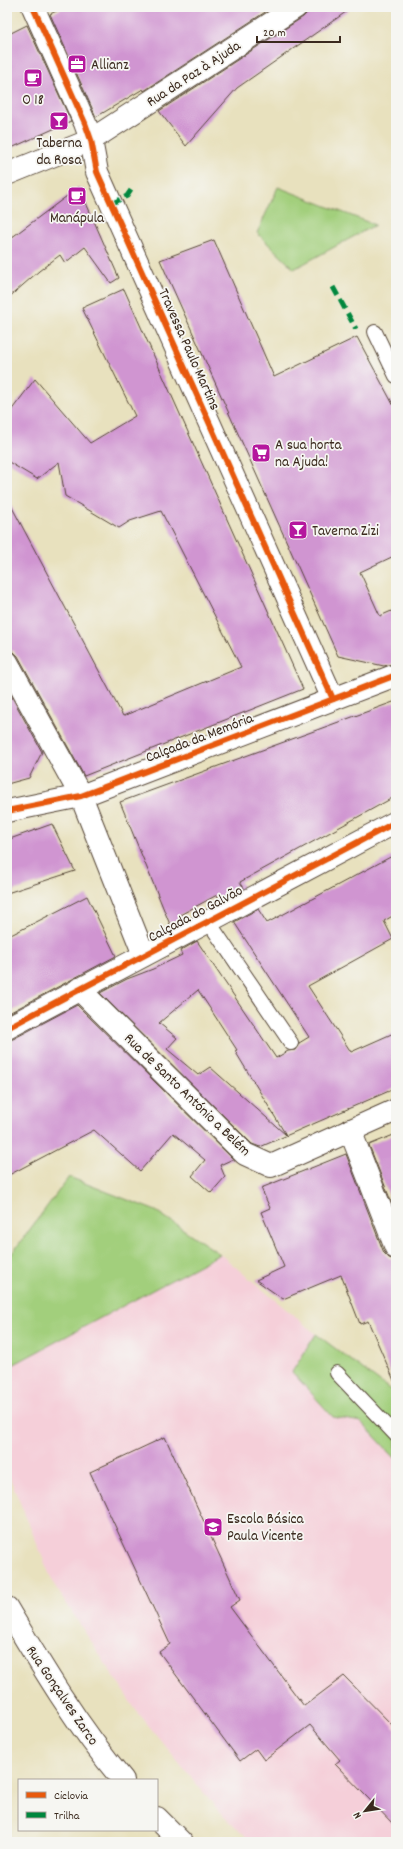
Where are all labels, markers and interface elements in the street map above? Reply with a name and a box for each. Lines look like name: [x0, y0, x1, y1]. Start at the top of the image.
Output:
scale bar: [257, 18, 340, 44]
text: 20 m: [263, 25, 286, 42]
street label: Rua da Paz à Ajuda: [143, 35, 246, 113]
office icon: Allianz: [66, 53, 88, 75]
place label: Allianz: [91, 55, 129, 77]
cafe icon: O 18: [22, 67, 44, 89]
place label: O 18: [22, 90, 44, 112]
bar icon: Taberna da Rosa: [48, 110, 70, 132]
place label: Taberna da Rosa: [36, 133, 83, 172]
cafe icon: Manápula: [66, 185, 88, 207]
place label: Manápula: [50, 208, 105, 230]
street label: Travessa Paulo Martins: [151, 285, 225, 414]
place label: A sua horta na Ajuda!: [275, 435, 343, 474]
supermarket icon: A sua horta na Ajuda!: [250, 442, 272, 464]
bar icon: Taverna Zizi: [287, 519, 309, 541]
place label: Taverna Zizi: [312, 521, 379, 543]
street label: Calçada da Memória: [143, 708, 258, 770]
street label: Calçada do Galvão: [145, 880, 247, 949]
street label: Rua de Santo António a Belém: [118, 1029, 255, 1162]
place label: Escola Básica Paula Vicente: [227, 1509, 305, 1548]
school or university icon: Escola Básica Paula Vicente: [202, 1516, 224, 1538]
street label: Rua Gonçalves Zarco: [20, 1642, 103, 1751]
legend: [18, 1779, 158, 1831]
text: Ciclovia: [54, 1788, 88, 1805]
north arrow: [345, 1791, 385, 1831]
text: Trilha: [54, 1808, 80, 1825]
text: N: [350, 1808, 366, 1821]

